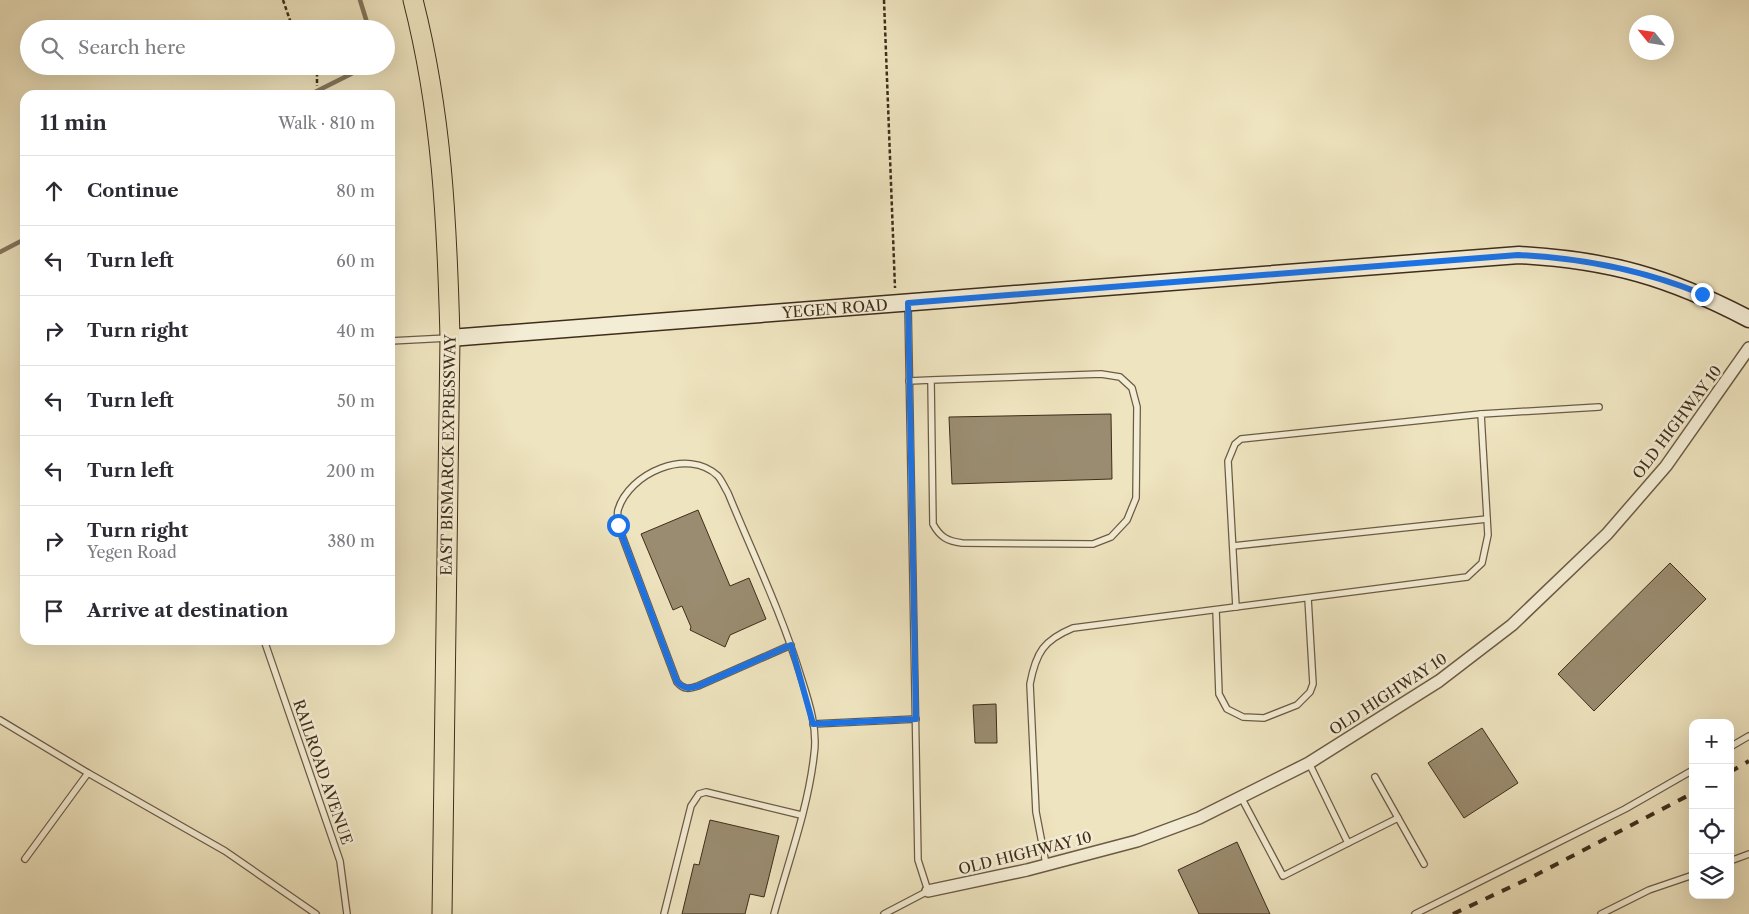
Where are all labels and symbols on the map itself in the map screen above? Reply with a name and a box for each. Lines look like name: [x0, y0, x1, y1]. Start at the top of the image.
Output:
north arrow: [1629, 15, 1674, 60]
route end: [1691, 283, 1714, 306]
street label: YEGEN ROAD: [780, 295, 888, 322]
street label: EAST BISMARCK EXPRESSWAY: [436, 334, 460, 576]
street label: OLD HIGHWAY 10: [1628, 362, 1726, 482]
route start: [607, 514, 630, 537]
street label: OLD HIGHWAY 10: [1326, 649, 1450, 739]
street label: RAILROAD AVENUE: [289, 697, 357, 847]
street label: OLD HIGHWAY 10: [956, 827, 1094, 879]

